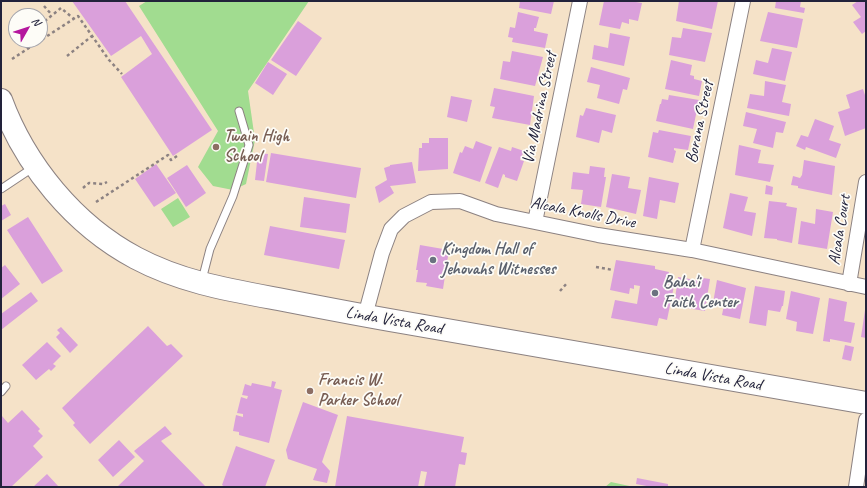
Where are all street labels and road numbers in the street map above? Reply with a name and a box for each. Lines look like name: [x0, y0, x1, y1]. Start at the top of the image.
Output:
street label: Via Madrina Street: [518, 50, 562, 166]
street label: Borana Street: [681, 79, 719, 165]
street label: Alcala Knolls Drive: [529, 193, 637, 233]
street label: Alcala Court: [824, 194, 856, 266]
street label: Linda Vista Road: [344, 302, 444, 340]
street label: Linda Vista Road: [663, 358, 763, 396]

